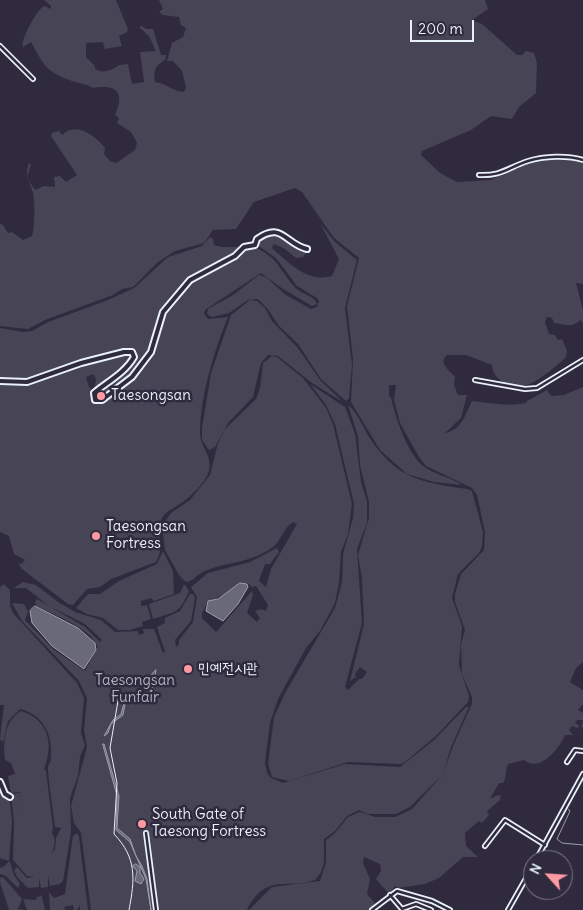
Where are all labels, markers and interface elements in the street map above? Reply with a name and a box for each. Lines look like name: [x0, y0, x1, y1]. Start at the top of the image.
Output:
scale bar: [413, 10, 477, 42]
text: 200 m: [418, 19, 463, 38]
place label: Taesongsan: [111, 387, 191, 405]
marker: Taesongsan: [95, 390, 107, 402]
place label: Taesongsan Fortress: [106, 518, 186, 553]
marker: Taesongsan Fortress: [90, 530, 102, 542]
place label: 민예전시관: [198, 660, 258, 678]
marker: 민예전시관: [182, 663, 194, 675]
park label: Taesongsan Funfair: [95, 672, 175, 707]
place label: South Gate of Taesong Fortress: [152, 806, 266, 841]
marker: South Gate of Taesong Fortress: [136, 818, 148, 830]
north arrow: [523, 850, 573, 900]
text: N: [525, 861, 546, 877]

